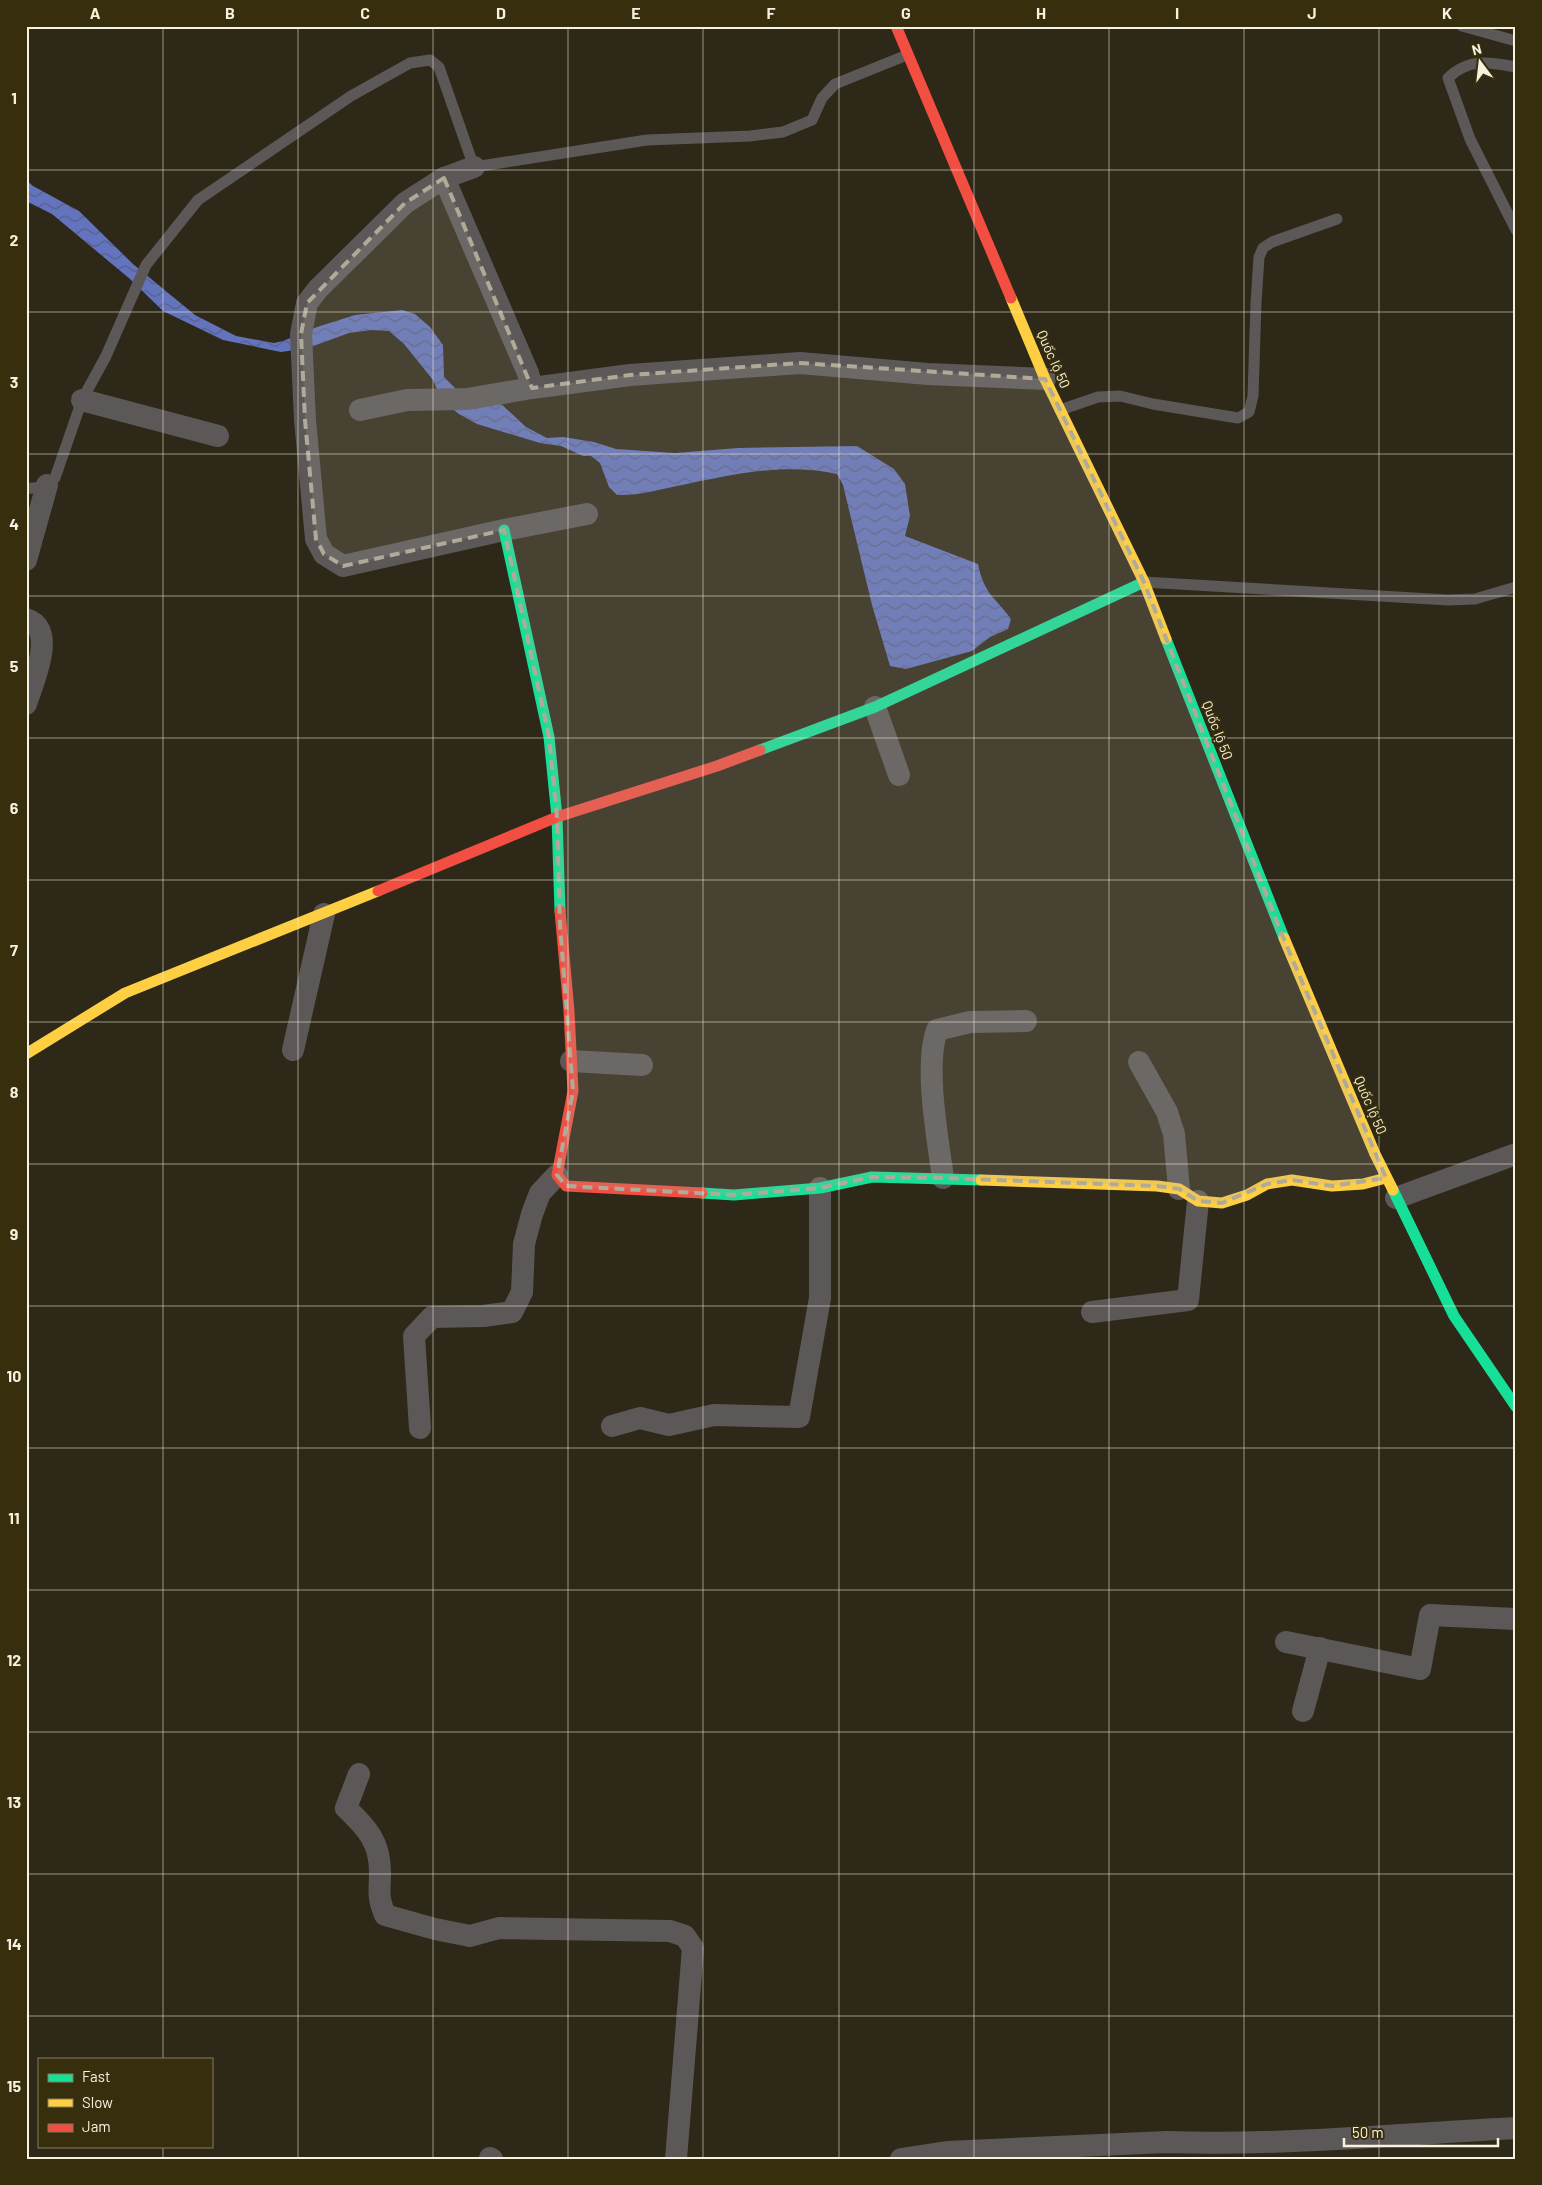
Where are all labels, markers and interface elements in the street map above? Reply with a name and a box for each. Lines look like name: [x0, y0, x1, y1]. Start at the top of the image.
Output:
text: A: [90, 3, 101, 22]
text: B: [225, 3, 235, 22]
text: C: [360, 3, 370, 22]
text: D: [496, 3, 506, 22]
text: E: [631, 3, 641, 22]
text: F: [767, 3, 776, 22]
text: G: [901, 3, 911, 22]
text: H: [1036, 3, 1046, 22]
text: I: [1175, 3, 1179, 22]
text: J: [1307, 3, 1317, 22]
text: K: [1442, 3, 1452, 22]
north arrow: [1454, 38, 1504, 88]
text: N: [1470, 40, 1483, 58]
text: 1: [11, 88, 17, 107]
text: 2: [10, 230, 19, 249]
street label: Quốc lộ 50: [1034, 327, 1074, 391]
text: 3: [10, 372, 18, 391]
text: 4: [9, 514, 19, 533]
text: 5: [10, 656, 19, 675]
street label: Quốc lộ 50: [1199, 698, 1237, 762]
text: 6: [10, 798, 19, 817]
text: 7: [10, 940, 18, 959]
street label: Quốc lộ 50: [1351, 1073, 1391, 1137]
text: 8: [10, 1082, 19, 1101]
text: 9: [10, 1224, 18, 1243]
text: 10: [7, 1366, 21, 1385]
text: 11: [8, 1508, 20, 1527]
text: 12: [7, 1650, 21, 1669]
text: 13: [7, 1792, 21, 1811]
text: 14: [6, 1934, 22, 1953]
legend: [38, 2058, 212, 2148]
text: Fast: [82, 2067, 110, 2085]
text: 15: [7, 2076, 22, 2095]
text: Slow: [82, 2093, 113, 2111]
scale bar: [1344, 2115, 1498, 2147]
text: Jam: [82, 2117, 111, 2135]
text: 50 m: [1352, 2123, 1384, 2141]

